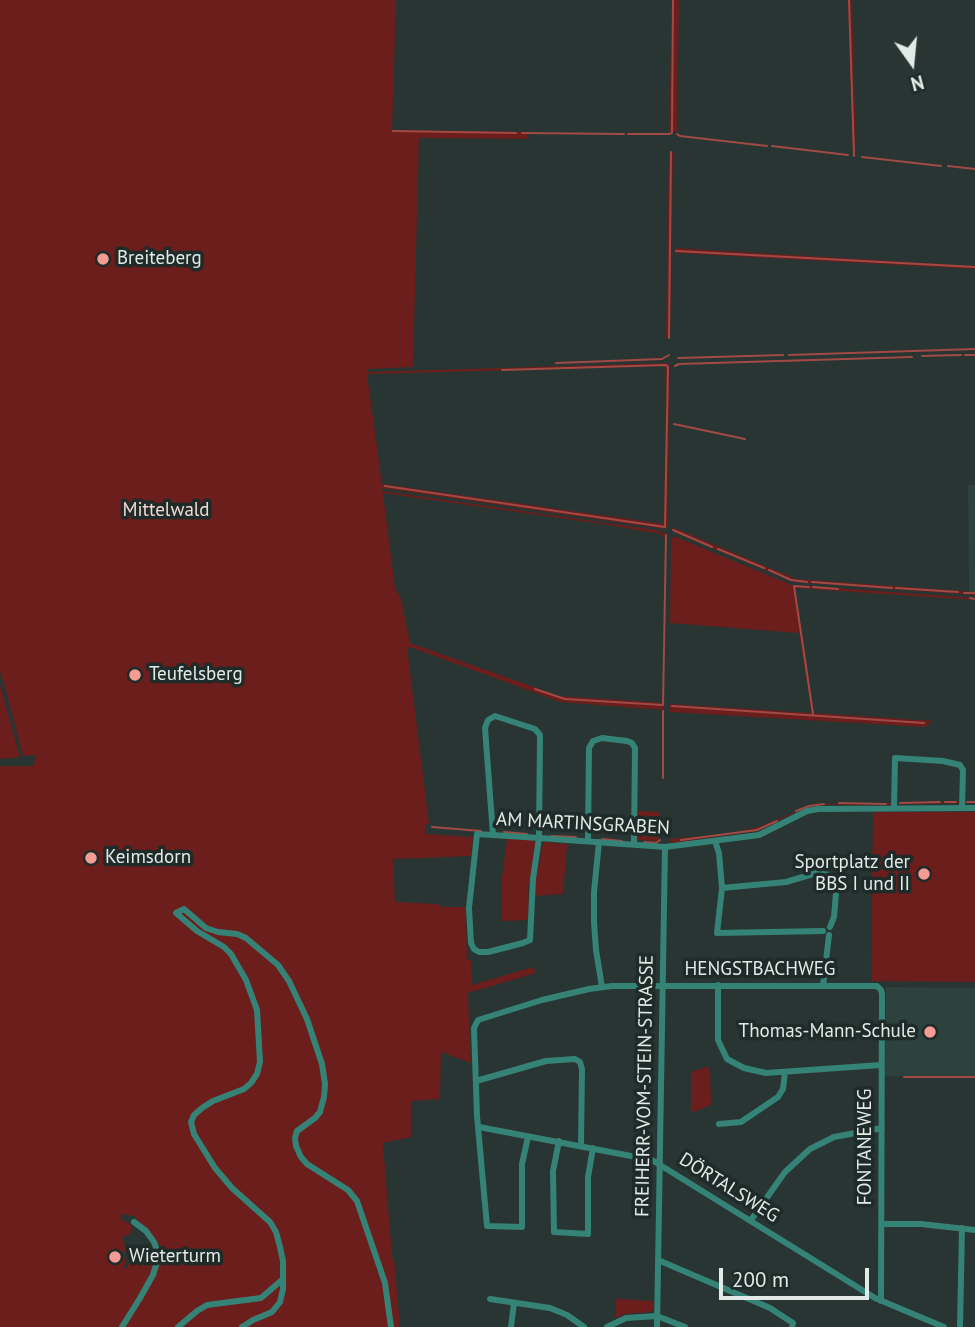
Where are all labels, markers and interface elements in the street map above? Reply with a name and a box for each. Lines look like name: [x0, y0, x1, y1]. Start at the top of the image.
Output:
north arrow: [877, 28, 947, 98]
text: N: [908, 70, 927, 96]
place label: Breiteberg: [117, 248, 202, 270]
marker: Breiteberg: [95, 251, 111, 267]
park label: Mittelwald: [122, 500, 210, 522]
place label: Teufelsberg: [149, 664, 243, 686]
marker: Teufelsberg: [127, 667, 143, 683]
street label: AM MARTINSGRABEN: [495, 808, 671, 840]
place label: Keimsdorn: [105, 847, 191, 869]
marker: Keimsdorn: [83, 850, 99, 866]
place label: Sportplatz der BBS I und II: [794, 852, 910, 896]
marker: Sportplatz der BBS I und II: [916, 866, 932, 882]
street label: FREIHERR-VOM-STEIN-STRASSE: [631, 955, 659, 1217]
street label: HENGSTBACHWEG: [685, 959, 835, 981]
place label: Thomas-Mann-Schule: [739, 1021, 916, 1043]
marker: Thomas-Mann-Schule: [922, 1024, 938, 1040]
street label: FONTANEWEG: [855, 1089, 877, 1205]
street label: DÖRTALSWEG: [675, 1148, 783, 1228]
place label: Wieterturm: [129, 1246, 221, 1268]
marker: Wieterturm: [107, 1249, 123, 1265]
scale bar: [723, 1254, 874, 1298]
text: 200 m: [732, 1266, 789, 1293]

